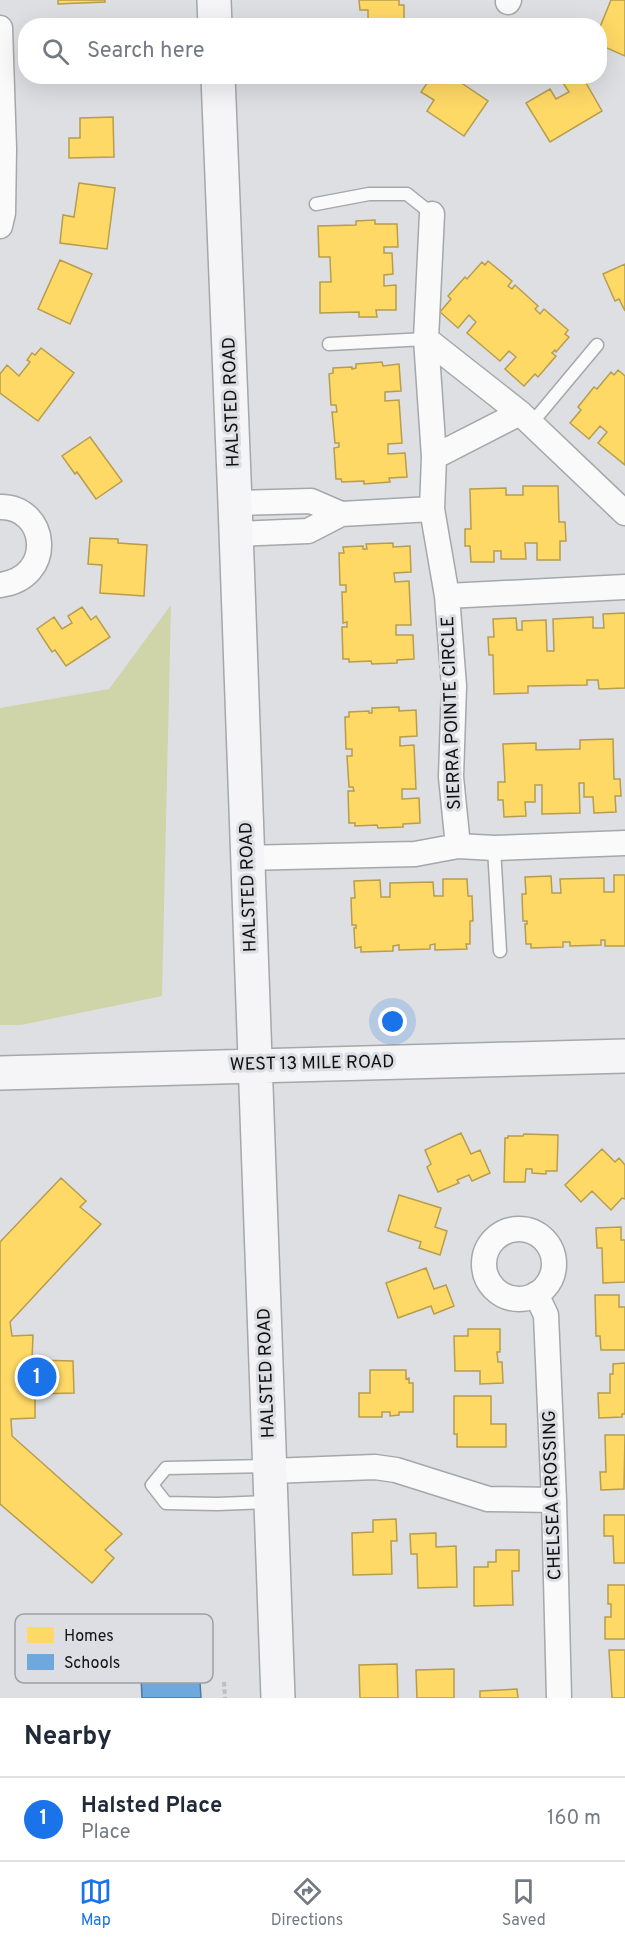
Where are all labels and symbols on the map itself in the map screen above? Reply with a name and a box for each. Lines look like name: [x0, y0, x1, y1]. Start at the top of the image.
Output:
street label: HALSTED ROAD: [218, 336, 246, 468]
street label: SIERRA POINTE CIRCLE: [437, 616, 467, 810]
street label: HALSTED ROAD: [235, 821, 263, 953]
your location: [378, 1007, 407, 1036]
street label: WEST 13 MILE ROAD: [229, 1051, 395, 1077]
street label: HALSTED ROAD: [253, 1307, 281, 1439]
pin: 1: [18, 1354, 57, 1400]
street label: CHELSEA CROSSING: [539, 1410, 567, 1580]
legend: [15, 1614, 213, 1683]
text: Homes: [64, 1627, 114, 1647]
text: Schools: [64, 1654, 120, 1674]

